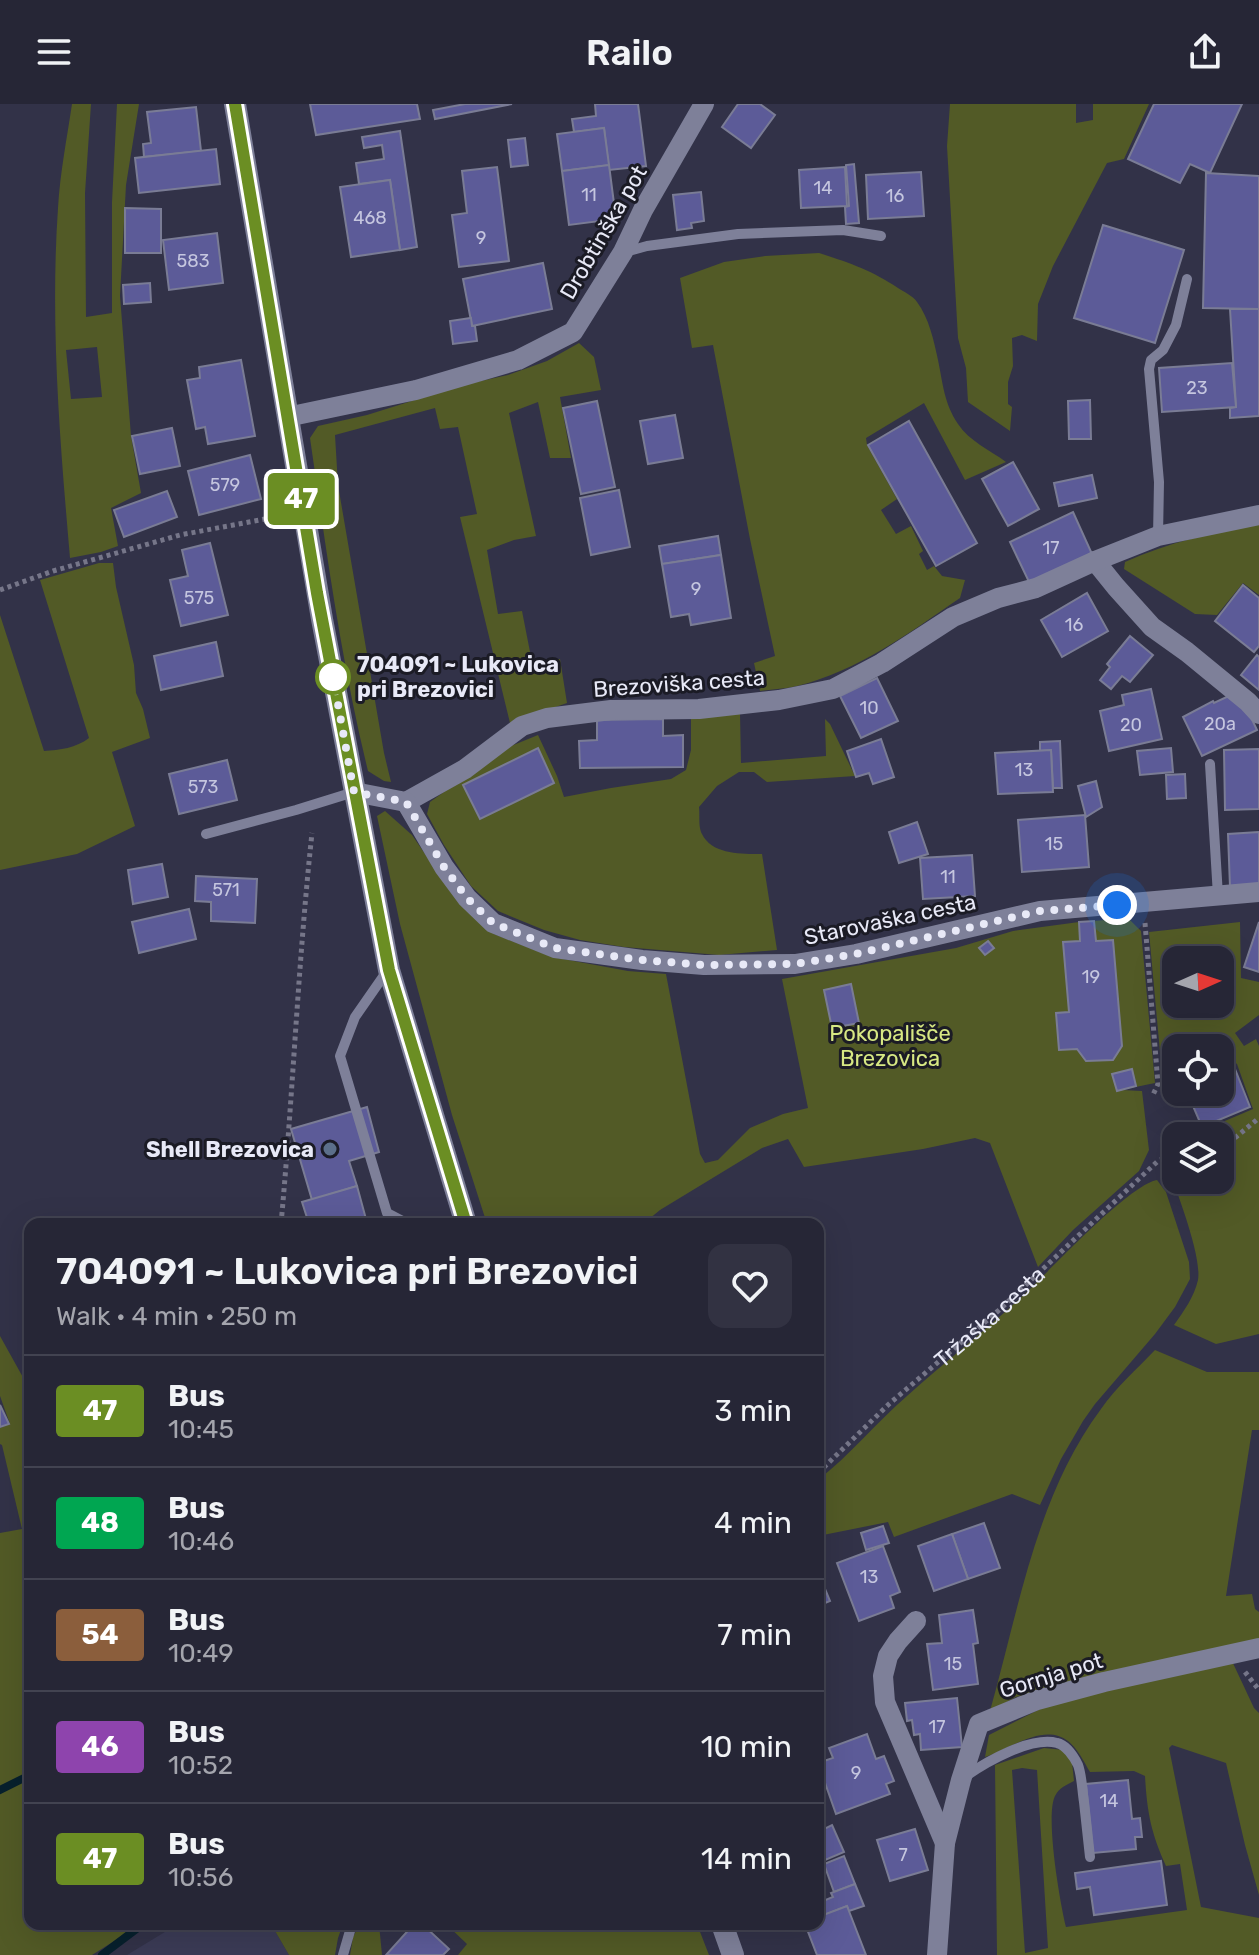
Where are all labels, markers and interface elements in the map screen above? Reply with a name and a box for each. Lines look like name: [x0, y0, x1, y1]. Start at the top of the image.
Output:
icon: menu: [32, 30, 76, 74]
icon: share: [1183, 30, 1227, 74]
text: Railo: [586, 31, 673, 74]
street label: Drobtinška pot: [554, 160, 653, 304]
house number: 14: [814, 177, 832, 199]
house number: 11: [581, 184, 597, 206]
house number: 16: [886, 185, 904, 207]
house number: 468: [353, 207, 387, 229]
house number: 9: [476, 227, 486, 249]
house number: 583: [177, 250, 209, 272]
house number: 23: [1186, 377, 1208, 399]
line badge: 47: [265, 473, 337, 525]
house number: 579: [210, 474, 240, 496]
text: 47: [284, 482, 318, 515]
house number: 17: [1043, 537, 1059, 559]
house number: 9: [691, 578, 701, 600]
house number: 575: [184, 587, 214, 609]
house number: 16: [1065, 614, 1083, 636]
place label: 704091 ~ Lukovica pri Brezovici: [357, 651, 559, 703]
marker: 704091 ~ Lukovica pri Brezovici: [316, 660, 350, 694]
street label: Brezoviška cesta: [592, 664, 766, 703]
house number: 10: [859, 697, 879, 719]
house number: 20a: [1204, 713, 1236, 735]
house number: 20: [1120, 714, 1142, 736]
house number: 13: [1015, 759, 1033, 781]
house number: 573: [188, 776, 218, 798]
house number: 15: [1045, 833, 1063, 855]
house number: 11: [940, 866, 956, 888]
house number: 571: [212, 879, 240, 901]
your location: [1097, 885, 1137, 925]
street label: Starovaška cesta: [802, 888, 978, 951]
north arrow: [1162, 946, 1234, 1018]
map controls: [1162, 946, 1234, 1194]
house number: 19: [1082, 966, 1100, 988]
park label: Pokopališče Brezovica: [829, 1020, 951, 1072]
button: locate: [1162, 1034, 1234, 1106]
button: layers: [1162, 1122, 1234, 1194]
place label: Shell Brezovica: [146, 1136, 314, 1163]
marker: Shell Brezovica: [321, 1140, 339, 1158]
button: heart: [708, 1244, 792, 1328]
text: 704091 ~ Lukovica pri Brezovici: [56, 1248, 638, 1294]
street label: Tržaška cesta: [929, 1261, 1051, 1373]
text: Walk · 4 min · 250 m: [56, 1301, 297, 1332]
text: Bus: [168, 1378, 225, 1414]
text: 3 min: [715, 1393, 792, 1429]
text: 47: [83, 1394, 117, 1427]
text: 10:45: [168, 1414, 234, 1445]
text: Bus: [168, 1490, 225, 1526]
text: 4 min: [714, 1505, 792, 1541]
text: 48: [81, 1506, 119, 1539]
text: 10:46: [168, 1526, 234, 1557]
house number: 13: [860, 1566, 878, 1588]
text: Bus: [168, 1602, 225, 1638]
text: 7 min: [717, 1617, 792, 1653]
text: 54: [81, 1618, 119, 1651]
text: 10:49: [168, 1638, 234, 1669]
street label: Gornja pot: [996, 1647, 1106, 1704]
house number: 15: [944, 1653, 962, 1675]
text: Bus: [168, 1714, 225, 1750]
house number: 17: [929, 1716, 945, 1738]
text: 10 min: [701, 1729, 792, 1765]
text: 46: [81, 1730, 119, 1763]
text: 10:52: [168, 1750, 233, 1781]
house number: 9: [851, 1762, 861, 1784]
house number: 14: [1100, 1790, 1118, 1812]
text: Bus: [168, 1826, 225, 1862]
text: 14 min: [701, 1841, 792, 1877]
text: 47: [83, 1842, 117, 1875]
house number: 7: [898, 1844, 908, 1866]
text: 10:56: [168, 1862, 233, 1893]

